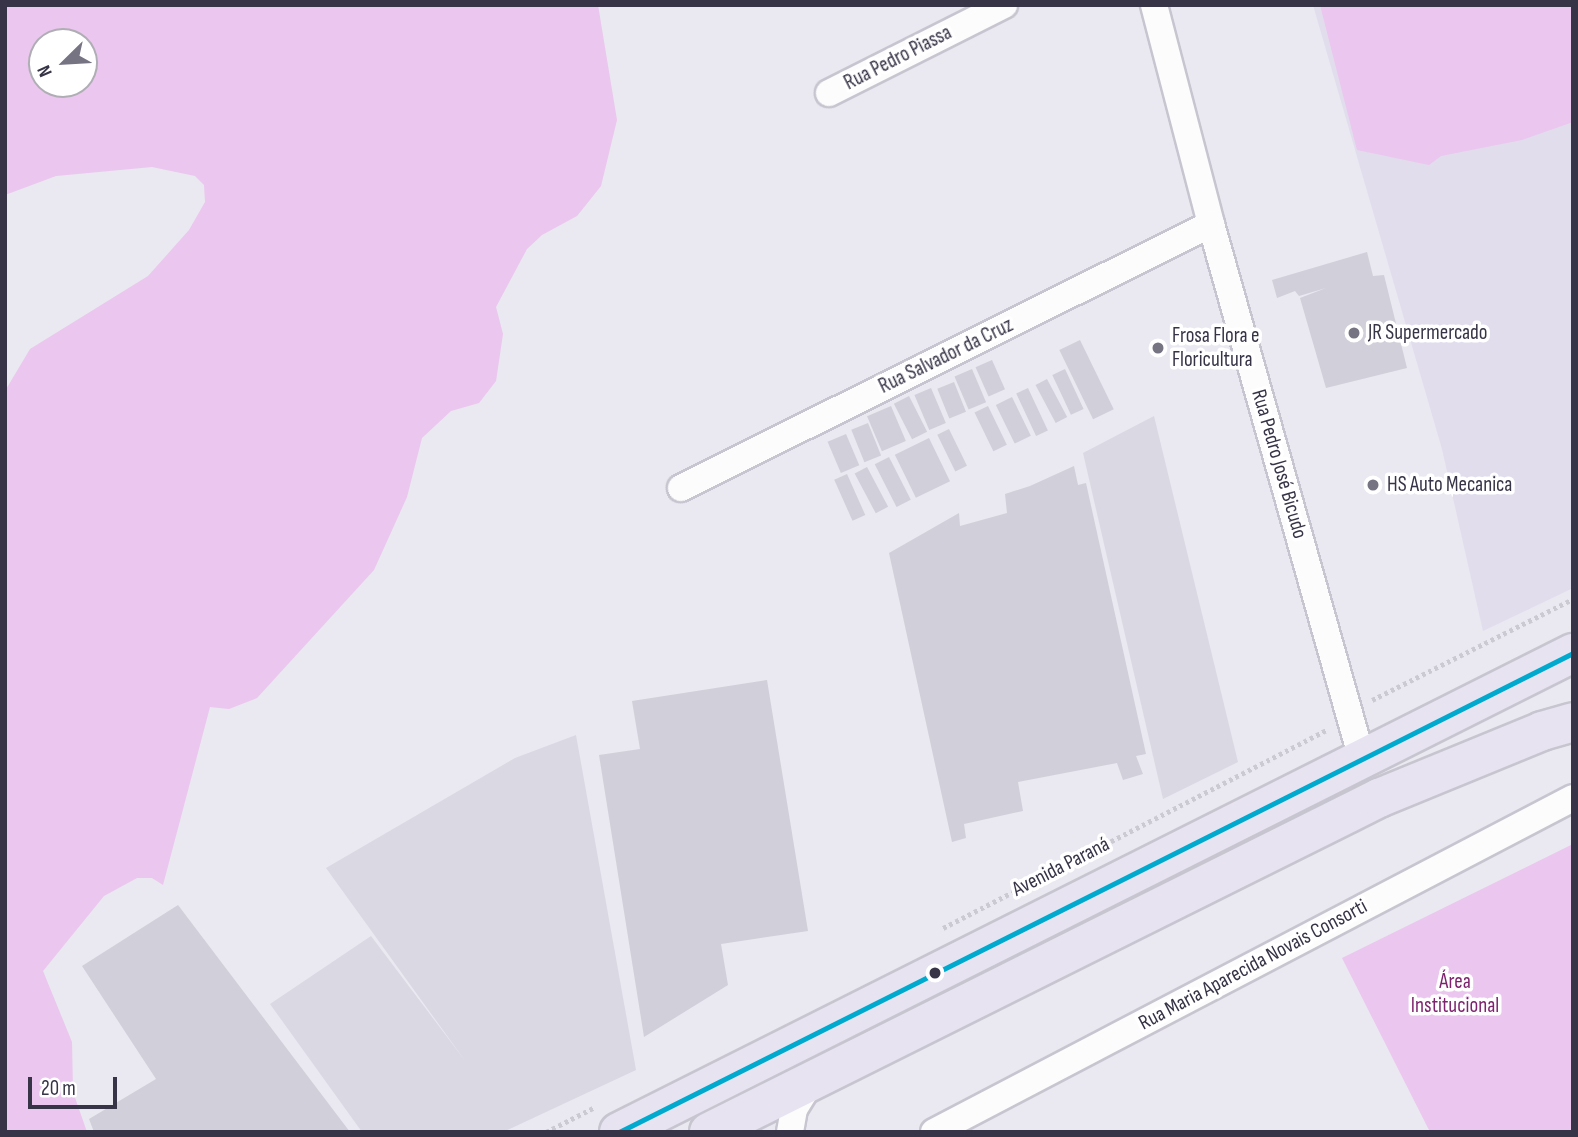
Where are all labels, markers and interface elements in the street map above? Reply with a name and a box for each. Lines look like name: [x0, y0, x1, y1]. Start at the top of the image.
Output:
street label: Rua Pedro Piassa: [840, 20, 956, 96]
north arrow: [28, 28, 98, 98]
text: N: [33, 62, 58, 80]
street label: Rua Salvador da Cruz: [875, 313, 1017, 399]
place label: JR Supermercado: [1368, 320, 1488, 346]
place label: Frosa Flora e Floricultura: [1172, 323, 1259, 373]
marker: JR Supermercado: [1346, 325, 1362, 341]
marker: Frosa Flora e Floricultura: [1150, 340, 1166, 356]
street label: Rua Pedro José Bicudo: [1246, 387, 1312, 541]
place label: HS Auto Mecanica: [1387, 472, 1512, 498]
marker: HS Auto Mecanica: [1365, 477, 1381, 493]
street label: Avenida Paraná: [1008, 832, 1114, 902]
street label: Rua Maria Aparecida Novais Consorti: [1134, 894, 1372, 1036]
unlabelled marker: [928, 966, 942, 980]
park label: Área Institucional: [1411, 969, 1499, 1019]
scale bar: [32, 1064, 121, 1108]
text: 20 m: [41, 1076, 76, 1101]

